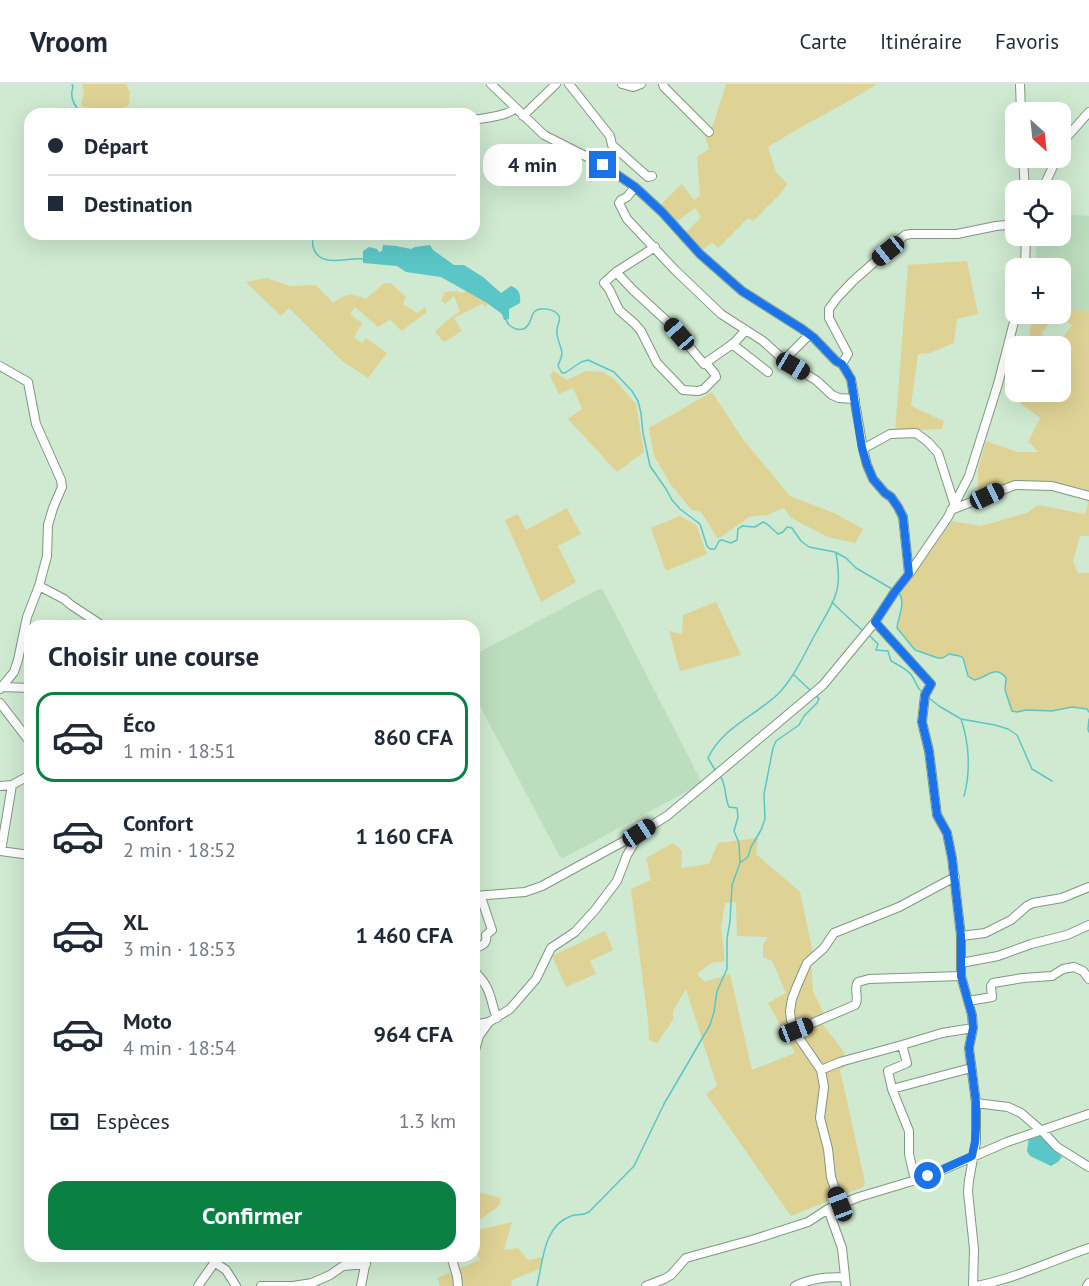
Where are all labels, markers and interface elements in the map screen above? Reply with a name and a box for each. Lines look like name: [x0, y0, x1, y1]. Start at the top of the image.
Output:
text: Vroom: [30, 23, 108, 60]
text: Carte: [800, 28, 847, 55]
text: Itinéraire: [880, 28, 962, 55]
text: Favoris: [995, 28, 1059, 55]
north arrow: [1005, 102, 1071, 168]
map controls: [1005, 102, 1071, 402]
text: Départ: [84, 132, 148, 160]
callout: 4 min: [483, 144, 582, 186]
route end: [589, 151, 616, 178]
text: 4 min: [508, 152, 557, 178]
button: locate: [1005, 180, 1071, 246]
text: Destination: [84, 190, 193, 218]
car: [868, 233, 908, 269]
button: +: [1005, 258, 1071, 324]
car: [660, 315, 698, 353]
button: −: [1005, 336, 1071, 402]
car: [773, 349, 813, 383]
car: [967, 480, 1007, 512]
text: Choisir une course: [48, 639, 259, 673]
icon: car: [51, 710, 105, 764]
text: Éco: [123, 710, 155, 738]
text: 860 CFA: [374, 723, 453, 751]
text: 1 min · 18:51: [123, 738, 236, 764]
icon: car: [51, 809, 105, 863]
text: Confort: [123, 809, 193, 837]
car: [619, 816, 659, 850]
text: 1 160 CFA: [355, 822, 453, 850]
text: 2 min · 18:52: [123, 837, 236, 863]
icon: car: [51, 908, 105, 962]
text: XL: [123, 908, 148, 936]
text: 1 460 CFA: [355, 921, 453, 949]
text: 3 min · 18:53: [123, 936, 236, 962]
icon: car: [51, 1007, 105, 1061]
text: Moto: [123, 1007, 172, 1035]
car: [776, 1015, 816, 1045]
text: 964 CFA: [374, 1020, 453, 1048]
text: 4 min · 18:54: [123, 1035, 236, 1061]
icon: cash: [48, 1105, 81, 1138]
text: Espèces: [96, 1107, 170, 1135]
text: 1.3 km: [399, 1108, 456, 1134]
route start: [914, 1162, 941, 1189]
button: Confirmer: [48, 1181, 456, 1250]
car: [825, 1184, 855, 1224]

